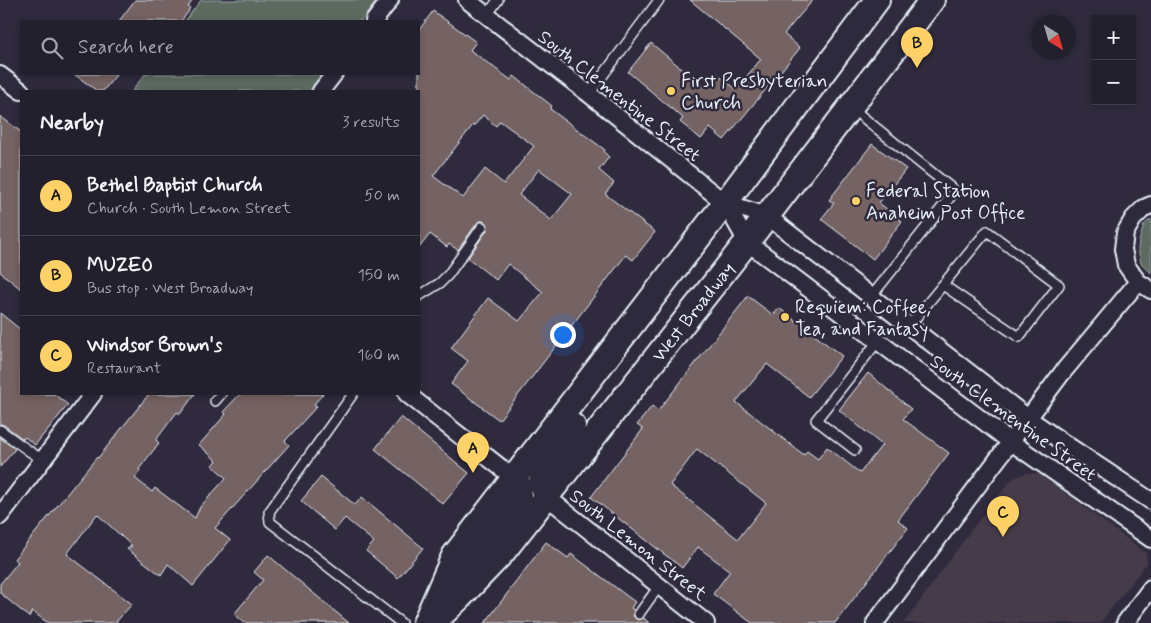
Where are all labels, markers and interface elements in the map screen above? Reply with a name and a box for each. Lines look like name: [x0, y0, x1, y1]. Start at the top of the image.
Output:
north arrow: [1031, 15, 1076, 60]
map controls: [1091, 15, 1136, 105]
button: +: [1091, 15, 1136, 60]
search box: [20, 20, 420, 75]
street label: South Clementine Street: [533, 25, 706, 168]
pin: B: [901, 27, 933, 68]
icon: search: [38, 34, 66, 62]
text: Search here: [78, 35, 174, 60]
button: −: [1091, 60, 1136, 105]
place label: First Presbyterian Church: [681, 69, 827, 116]
marker: First Presbyterian Church: [665, 85, 677, 97]
text: Nearby: [40, 109, 104, 137]
text: 3 results: [342, 112, 400, 133]
text: Bethel Baptist Church: [87, 173, 263, 198]
place label: Federal Station Anaheim Post Office: [866, 179, 1025, 226]
text: A: [51, 185, 61, 206]
text: 50 m: [364, 185, 400, 206]
marker: Federal Station Anaheim Post Office: [850, 195, 862, 207]
text: Church · South Lemon Street: [87, 198, 291, 219]
text: MUZEO: [87, 253, 153, 278]
street label: West Broadway: [647, 257, 741, 367]
text: B: [51, 265, 61, 286]
text: 150 m: [358, 265, 400, 286]
text: Bus stop · West Broadway: [87, 278, 253, 299]
place label: Requiem: Coffee, Tea, and Fantasy: [795, 295, 931, 343]
marker: Requiem: Coffee, Tea, and Fantasy: [779, 311, 791, 323]
your location: [550, 322, 576, 348]
text: Windsor Brown's: [87, 333, 222, 358]
text: C: [50, 345, 62, 366]
text: 160 m: [357, 345, 400, 366]
street label: South Clementine Street: [925, 349, 1101, 487]
text: Restaurant: [87, 358, 161, 379]
pin: A: [457, 432, 489, 473]
street label: South Lemon Street: [564, 484, 712, 607]
pin: C: [987, 496, 1019, 537]

